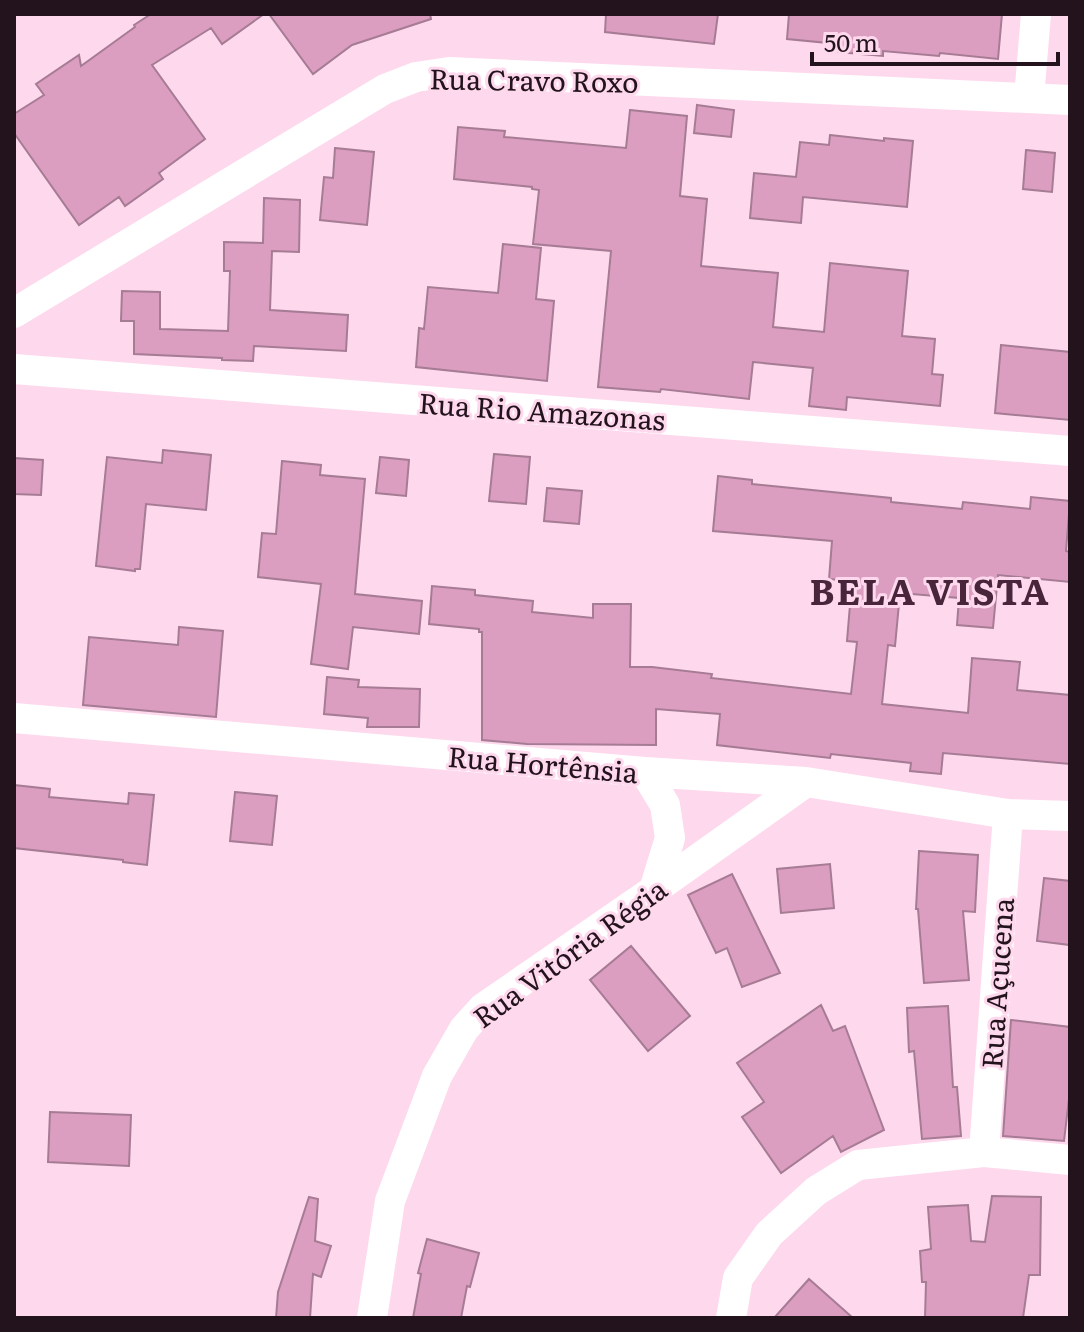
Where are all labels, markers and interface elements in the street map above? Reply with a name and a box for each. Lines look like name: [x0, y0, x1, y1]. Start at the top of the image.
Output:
scale bar: [812, 16, 1058, 66]
text: 50 m: [824, 24, 878, 59]
street label: Rua Cravo Roxo: [429, 56, 639, 102]
street label: Rua Rio Amazonas: [417, 380, 667, 440]
district label: BELA VISTA: [809, 563, 1051, 616]
street label: Rua Hortênsia: [446, 734, 640, 792]
street label: Rua Vitória Régia: [463, 867, 675, 1037]
street label: Rua Açucena: [969, 896, 1023, 1070]

